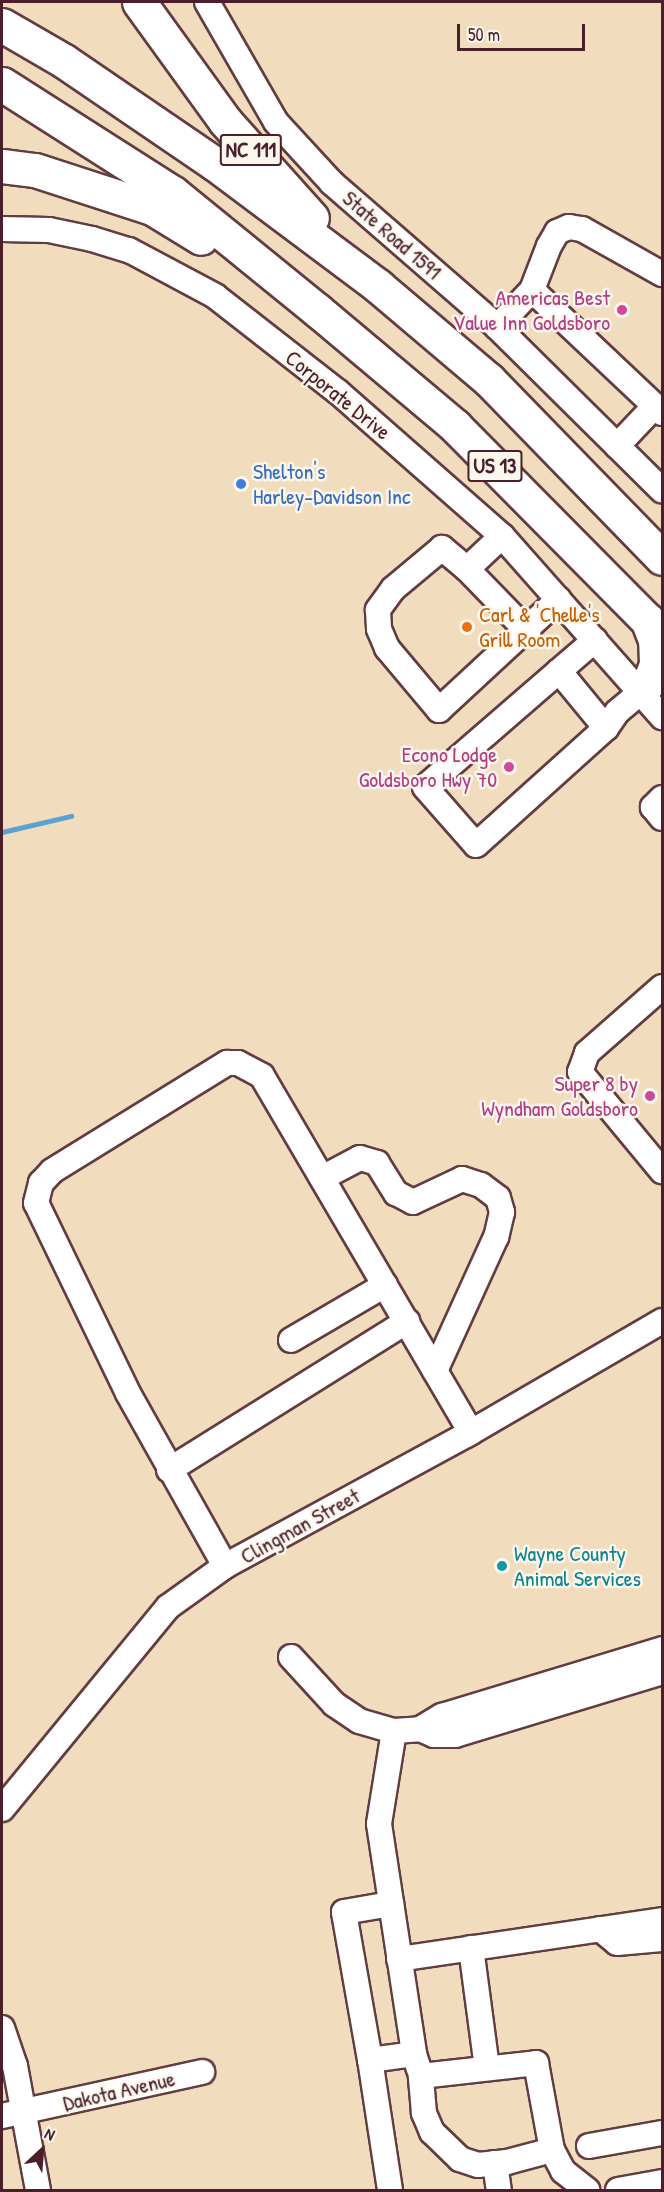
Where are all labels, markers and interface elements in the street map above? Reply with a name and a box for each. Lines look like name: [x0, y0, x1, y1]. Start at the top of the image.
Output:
scale bar: [460, 12, 588, 50]
text: 50 m: [468, 22, 500, 47]
road number: NC 111: [220, 132, 282, 168]
street label: State Road 1591: [337, 185, 447, 285]
place label: Americas Best Value Inn Goldsboro: [453, 284, 610, 336]
marker: Americas Best Value Inn Goldsboro: [615, 303, 629, 317]
street label: Corporate Drive: [280, 345, 396, 445]
road number: US 13: [466, 448, 524, 484]
place label: Shelton's Harley-Davidson Inc: [253, 458, 411, 510]
marker: Shelton's Harley-Davidson Inc: [234, 477, 248, 491]
place label: Carl & 'Chelle's Grill Room: [479, 601, 600, 652]
marker: Carl & 'Chelle's Grill Room: [460, 620, 474, 634]
place label: Econo Lodge Goldsboro Hwy 70: [359, 741, 497, 792]
marker: Econo Lodge Goldsboro Hwy 70: [502, 760, 516, 774]
place label: Super 8 by Wyndham Goldsboro: [481, 1070, 638, 1122]
marker: Super 8 by Wyndham Goldsboro: [643, 1089, 657, 1103]
street label: Clingman Street: [236, 1482, 364, 1570]
place label: Wayne County Animal Services: [514, 1540, 641, 1592]
marker: Wayne County Animal Services: [495, 1559, 509, 1573]
street label: Dakota Avenue: [60, 2065, 178, 2117]
north arrow: [12, 2120, 72, 2180]
text: N: [41, 2122, 59, 2146]

